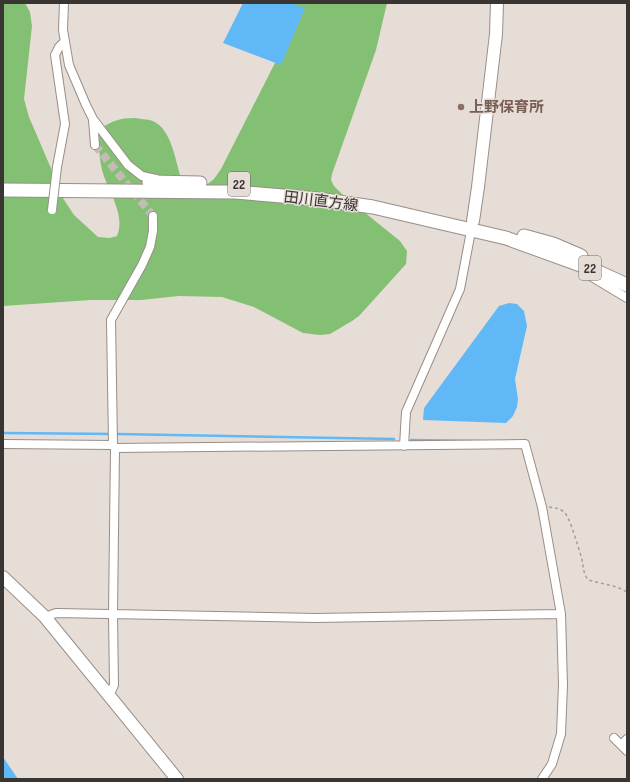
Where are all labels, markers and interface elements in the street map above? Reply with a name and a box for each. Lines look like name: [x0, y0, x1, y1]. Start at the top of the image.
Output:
place label: 上野保育所: [469, 98, 544, 117]
marker: 上野保育所: [456, 102, 466, 112]
road number: 22: [228, 172, 250, 196]
street label: 田川直方線: [283, 187, 359, 215]
road number: 22: [579, 256, 601, 280]

